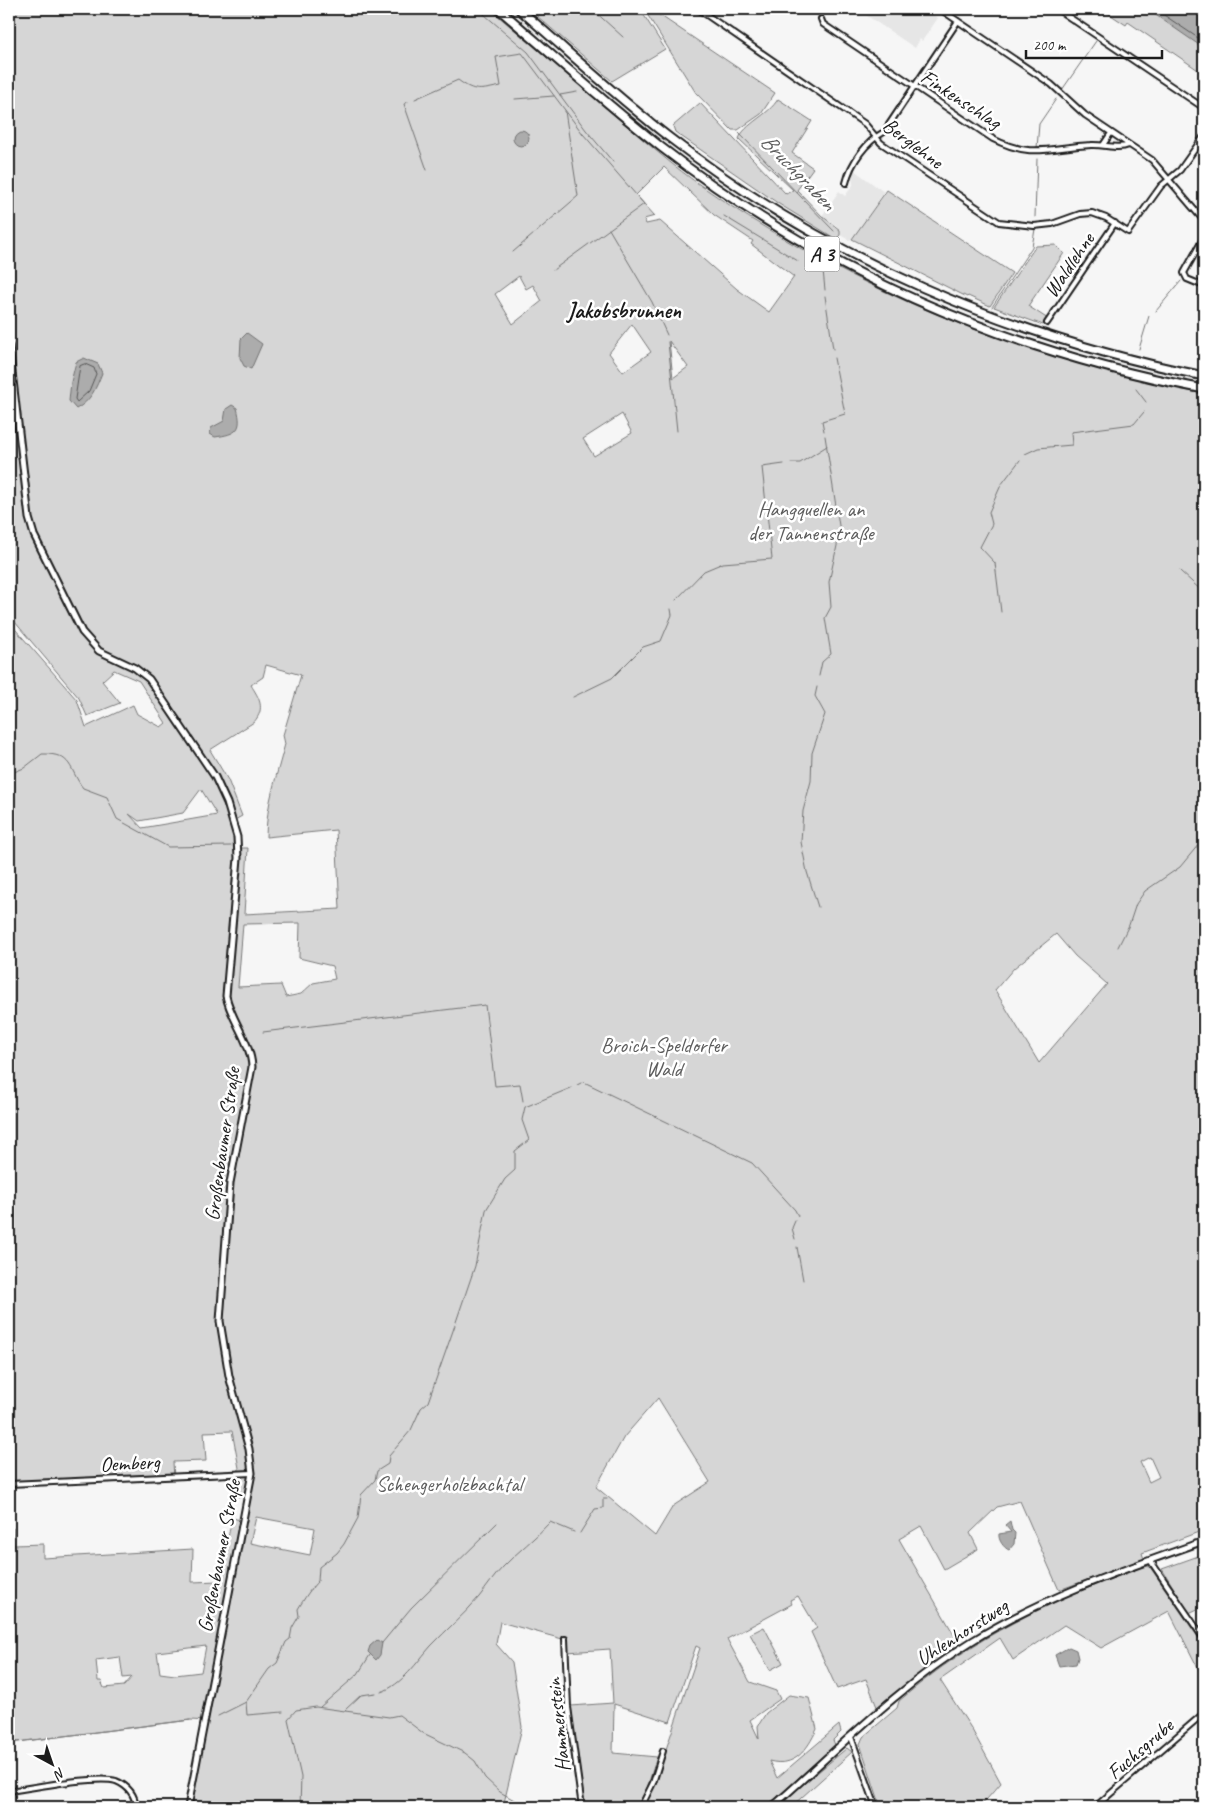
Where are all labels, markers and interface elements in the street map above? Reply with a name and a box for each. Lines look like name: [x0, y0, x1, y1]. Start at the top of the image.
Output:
scale bar: [1026, 28, 1162, 60]
text: 200 m: [1033, 36, 1067, 55]
street label: Finkenschlag: [916, 63, 1007, 135]
street label: Berglehne: [878, 112, 949, 175]
water label: Bruchgraben: [754, 128, 843, 218]
street label: Waldlehne: [1038, 227, 1101, 302]
road number: A 3: [804, 236, 840, 272]
district label: Jakobsbrunnen: [565, 297, 682, 325]
park label: Hangquellen an der Tannenstraße: [748, 496, 876, 546]
park label: Broich-Speldorfer Wald: [601, 1032, 728, 1082]
street label: Großenbaumer Straße: [198, 1063, 246, 1222]
street label: Oemberg: [99, 1448, 162, 1478]
park label: Schengerholzbachtal: [376, 1471, 526, 1497]
street label: Großenbaumer Straße: [191, 1475, 247, 1634]
street label: Uhlenhorstweg: [911, 1592, 1014, 1671]
street label: Hammerstein: [540, 1675, 576, 1773]
street label: Fuchsgrube: [1101, 1712, 1180, 1785]
north arrow: [28, 1738, 78, 1788]
text: N: [49, 1764, 69, 1784]

